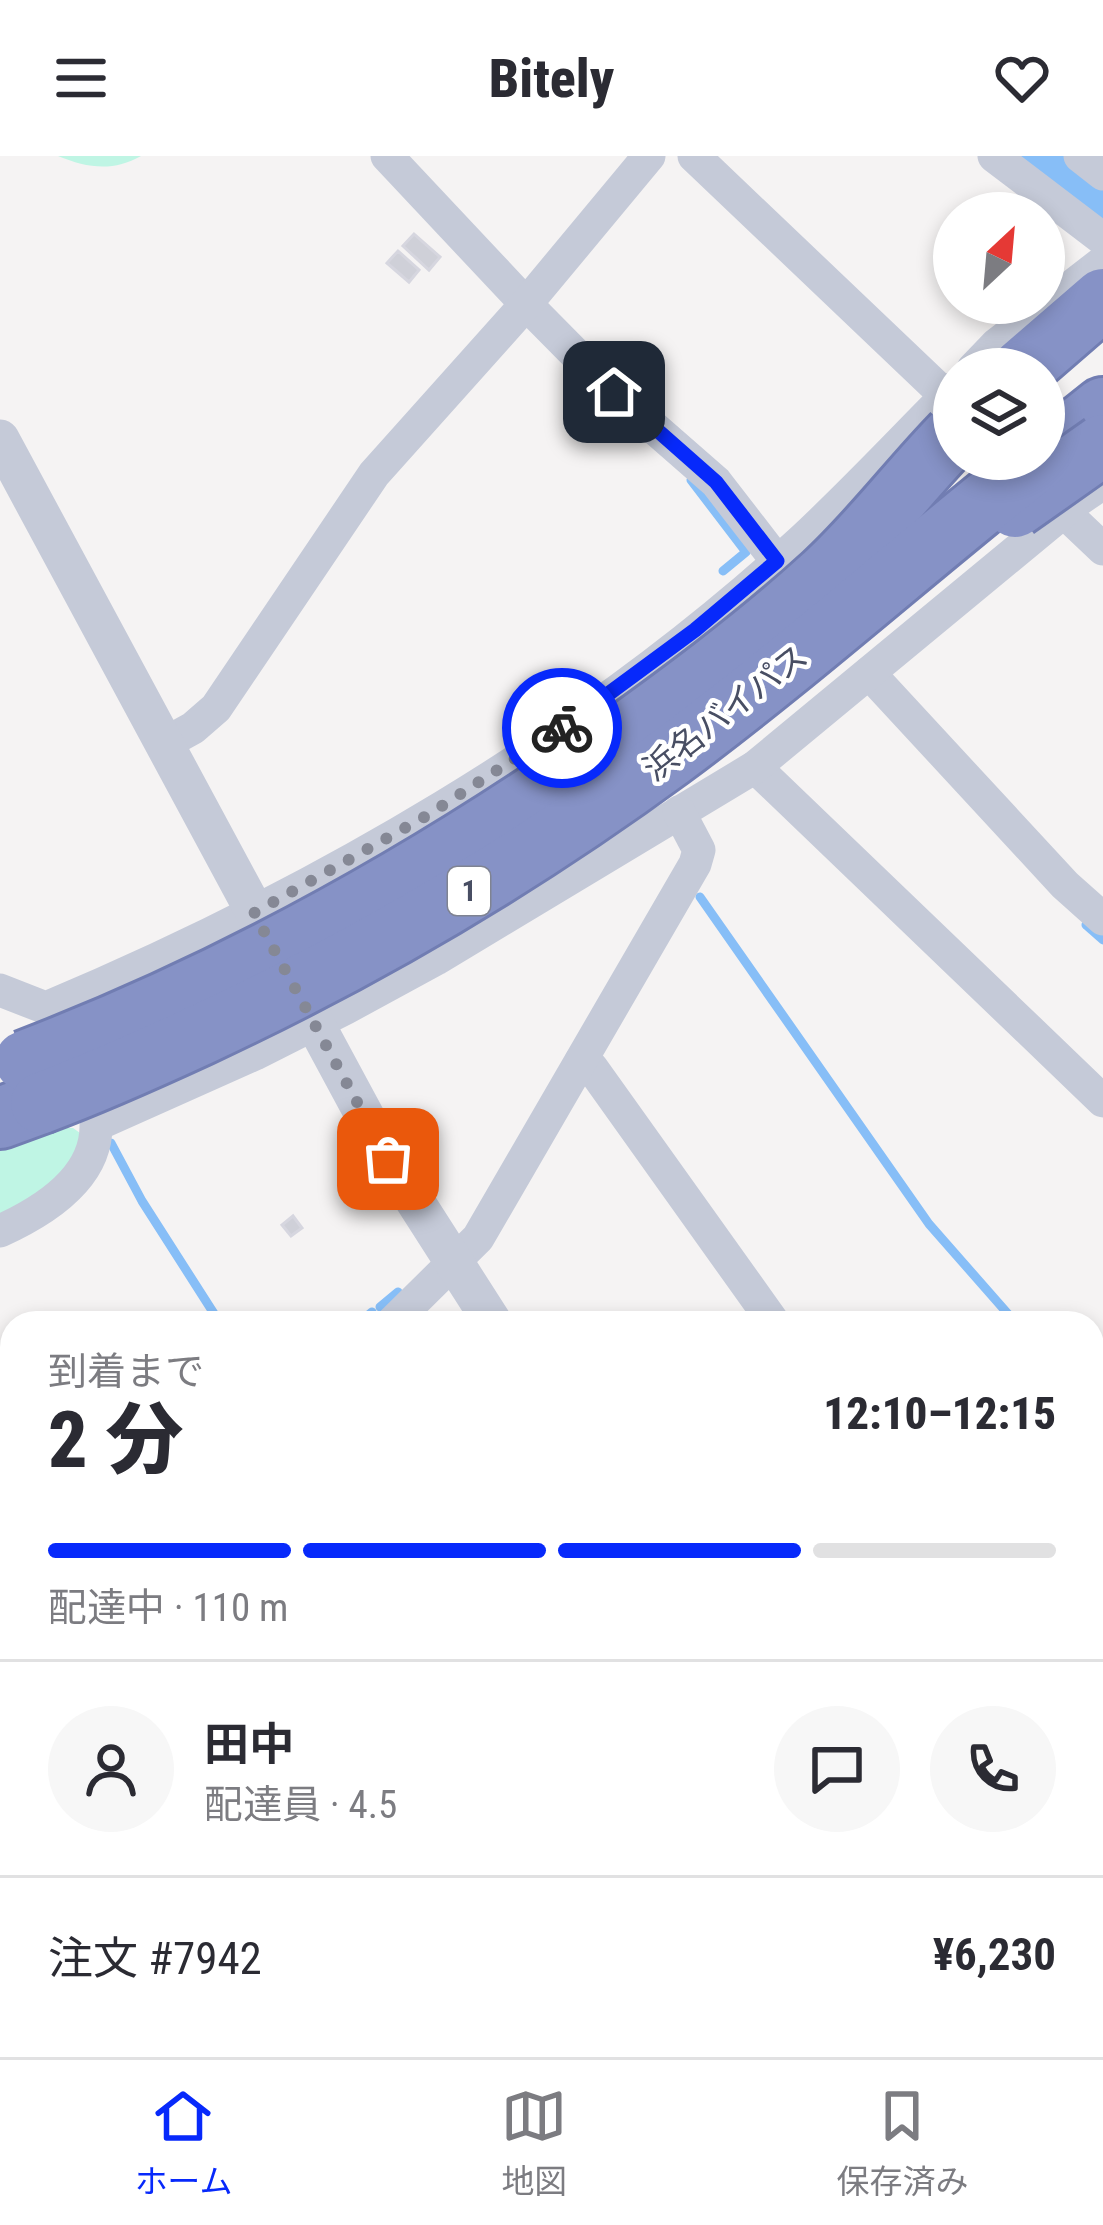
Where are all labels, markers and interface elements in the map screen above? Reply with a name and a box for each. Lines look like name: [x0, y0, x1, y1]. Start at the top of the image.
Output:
icon: menu: [48, 45, 114, 111]
icon: heart: [989, 45, 1055, 111]
text: Bitely: [489, 47, 614, 110]
north arrow: [933, 192, 1065, 324]
map controls: [933, 192, 1065, 480]
pin: [563, 341, 665, 443]
button: layers: [933, 348, 1065, 480]
icon: home: [581, 359, 647, 425]
street label: 浜名バイパス: [636, 636, 815, 789]
courier: [502, 668, 622, 788]
icon: bike: [529, 695, 595, 761]
road number: 1: [448, 867, 490, 915]
pin: [337, 1108, 439, 1210]
icon: bag: [355, 1126, 421, 1192]
text: 到着まで: [48, 1349, 204, 1395]
text: 12:10–12:15: [823, 1387, 1056, 1440]
text: 2 分: [48, 1395, 184, 1486]
text: 配達中 · 110 m: [48, 1585, 288, 1631]
button: person: [48, 1706, 174, 1832]
button: chat: [774, 1706, 900, 1832]
button: phone: [930, 1706, 1056, 1832]
text: 田中: [204, 1718, 294, 1771]
text: 配達員 · 4.5: [204, 1782, 397, 1828]
text: ¥6,230: [933, 1928, 1056, 1981]
text: 注文 #7942: [48, 1932, 262, 1985]
tab: ホーム: [134, 2083, 233, 2203]
tab: 地図: [501, 2083, 567, 2203]
tab: 保存済み: [836, 2083, 968, 2203]

